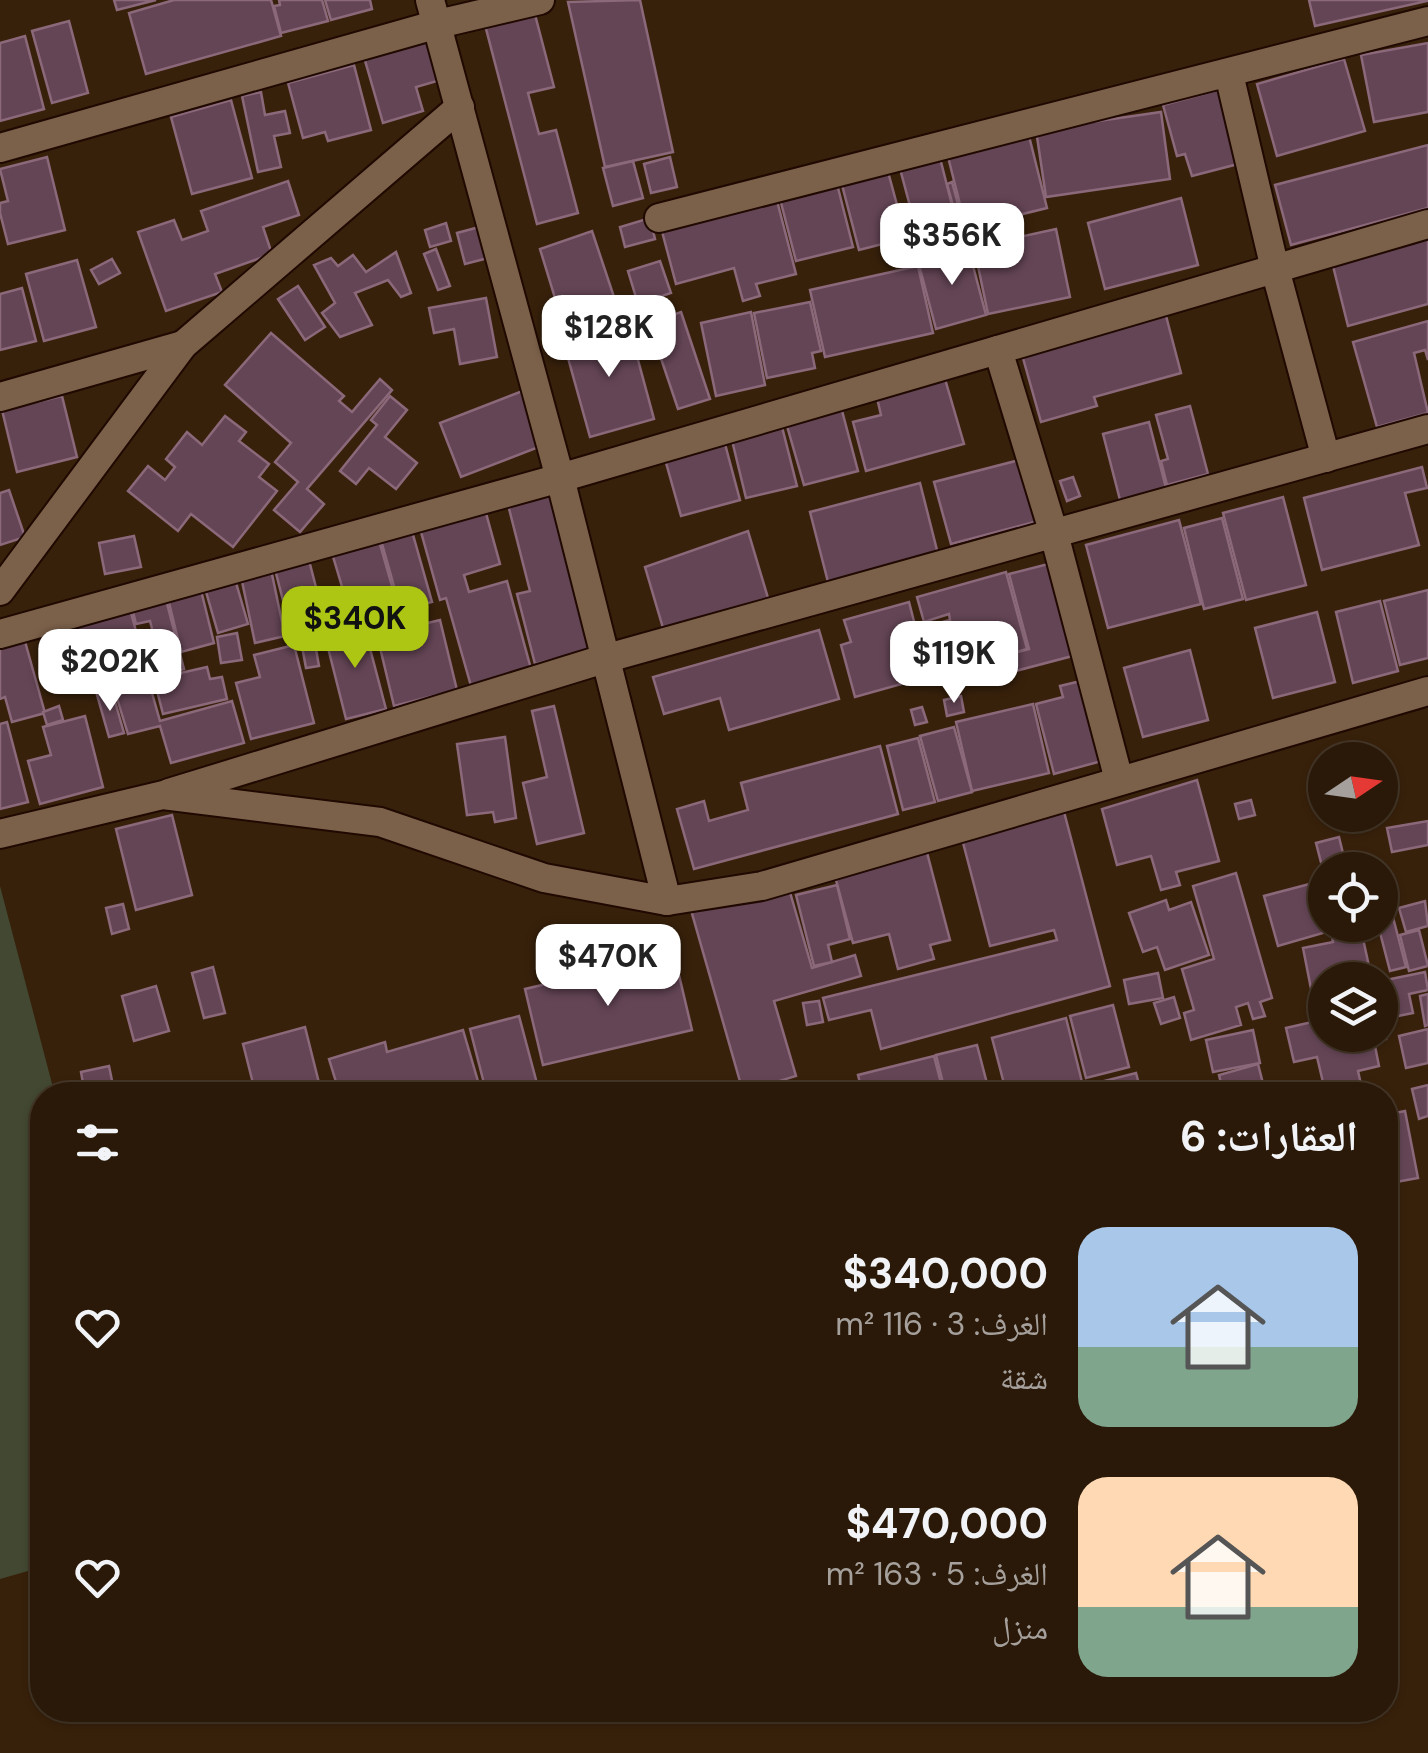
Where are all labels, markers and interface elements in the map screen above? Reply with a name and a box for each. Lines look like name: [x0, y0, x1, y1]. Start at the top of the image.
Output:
pin: $356K: [882, 203, 1022, 288]
text: $356K: [902, 214, 1002, 256]
pin: $128K: [539, 295, 679, 380]
text: $128K: [564, 306, 654, 348]
pin: $340K: [285, 586, 425, 671]
text: $340K: [304, 597, 406, 639]
pin: $119K: [884, 621, 1024, 706]
pin: $202K: [40, 629, 180, 714]
text: $119K: [912, 632, 996, 674]
text: $202K: [60, 640, 160, 682]
north arrow: [1308, 742, 1398, 832]
map controls: [1308, 742, 1398, 1052]
button: locate: [1308, 852, 1398, 942]
pin: $470K: [538, 924, 678, 1009]
text: $470K: [558, 935, 658, 977]
button: layers: [1308, 962, 1398, 1052]
text: العقارات: 6: [1180, 1109, 1358, 1164]
icon: filters: [70, 1115, 125, 1170]
text: $340,000: [843, 1246, 1048, 1301]
icon: home: [1158, 1267, 1278, 1387]
icon: heart: [70, 1300, 125, 1355]
text: الغرف: 3 · 116 m²: [835, 1303, 1048, 1345]
text: شقة: [1000, 1357, 1048, 1399]
text: $470,000: [846, 1496, 1048, 1551]
icon: home: [1158, 1517, 1278, 1637]
icon: heart: [70, 1550, 125, 1605]
text: الغرف: 5 · 163 m²: [826, 1553, 1048, 1595]
text: منزل: [992, 1607, 1048, 1649]

